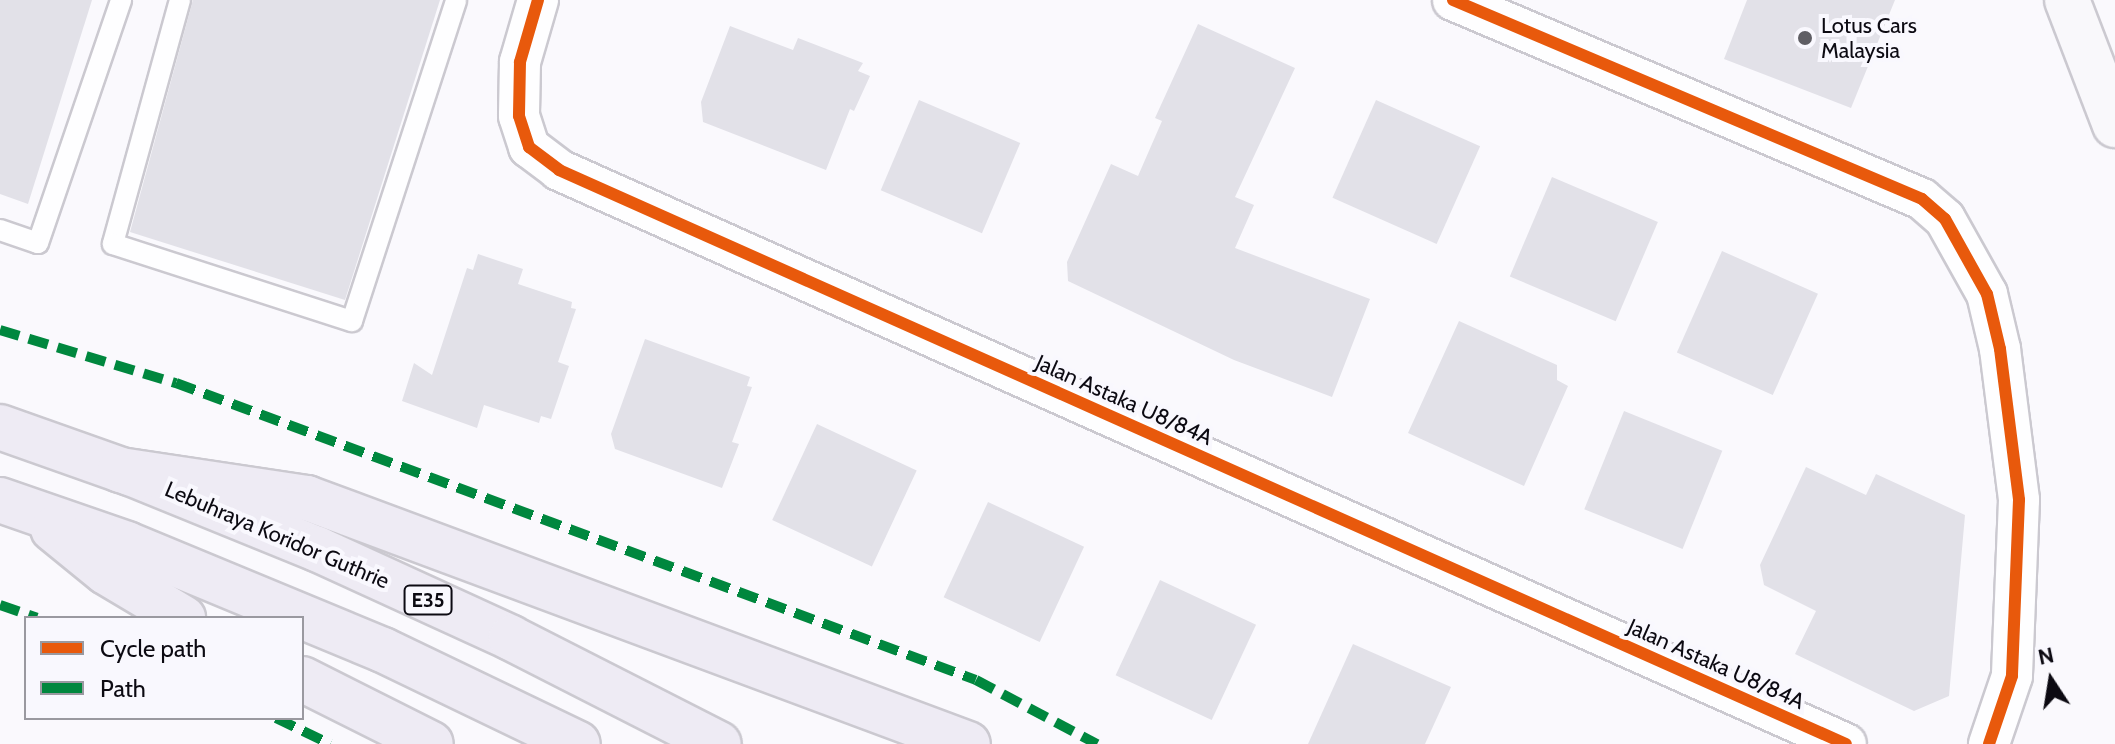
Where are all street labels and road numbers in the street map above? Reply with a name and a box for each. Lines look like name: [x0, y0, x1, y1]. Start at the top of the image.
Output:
street label: Jalan Astaka U8/84A: [1031, 349, 1217, 451]
street label: Lebuhraya Koridor Guthrie: [161, 476, 393, 594]
road number: E35: [402, 584, 454, 616]
street label: Jalan Astaka U8/84A: [1623, 613, 1809, 715]

